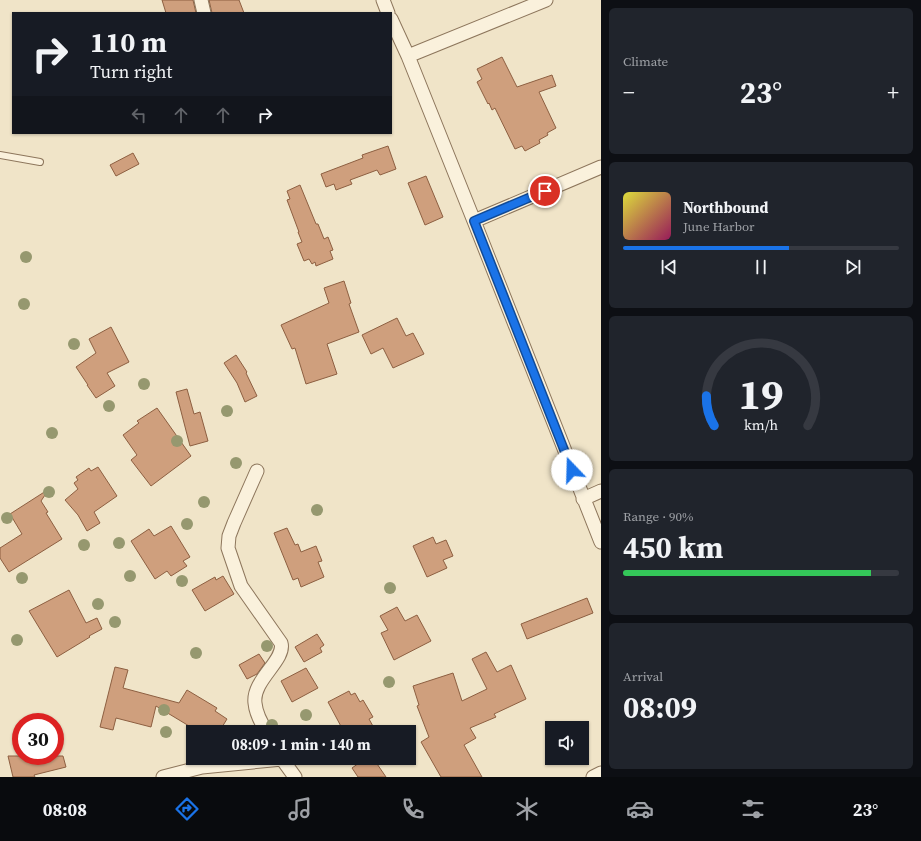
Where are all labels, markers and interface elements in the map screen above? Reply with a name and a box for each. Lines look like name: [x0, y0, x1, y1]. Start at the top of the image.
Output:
text: 110 m: [90, 23, 167, 61]
icon: right: [24, 28, 76, 80]
text: Climate: [623, 53, 668, 70]
text: Turn right: [90, 59, 172, 84]
text: 23°: [740, 72, 782, 113]
text: −: [623, 77, 635, 107]
text: +: [887, 77, 899, 107]
icon: left: [128, 104, 150, 126]
icon: ahead: [170, 104, 192, 126]
icon: ahead: [212, 104, 234, 126]
icon: right: [254, 104, 276, 126]
pin: [528, 174, 562, 208]
icon: arrive: [534, 180, 556, 202]
text: Northbound: [683, 197, 768, 218]
text: June Harbor: [683, 218, 755, 235]
icon: previous: [658, 256, 680, 278]
icon: pause: [750, 256, 772, 278]
icon: next: [842, 256, 864, 278]
text: 19: [738, 366, 784, 423]
text: km/h: [744, 415, 778, 435]
position arrow: [551, 449, 593, 491]
text: Range · 90%: [623, 508, 694, 525]
text: 450 km: [623, 527, 723, 568]
text: Arrival: [623, 668, 663, 685]
text: 08:09: [623, 687, 697, 728]
speed limit sign: 30: [12, 713, 64, 765]
map controls: [545, 721, 589, 765]
button: sound: [545, 721, 589, 765]
text: 08:09 · 1 min · 140 m: [232, 734, 371, 755]
icon: directions: [173, 795, 201, 823]
icon: music: [286, 795, 314, 823]
icon: phone: [399, 795, 427, 823]
icon: climate: [513, 795, 541, 823]
icon: car: [626, 795, 654, 823]
icon: filters: [739, 795, 767, 823]
text: 08:08: [43, 797, 87, 822]
text: 23°: [853, 797, 878, 822]

